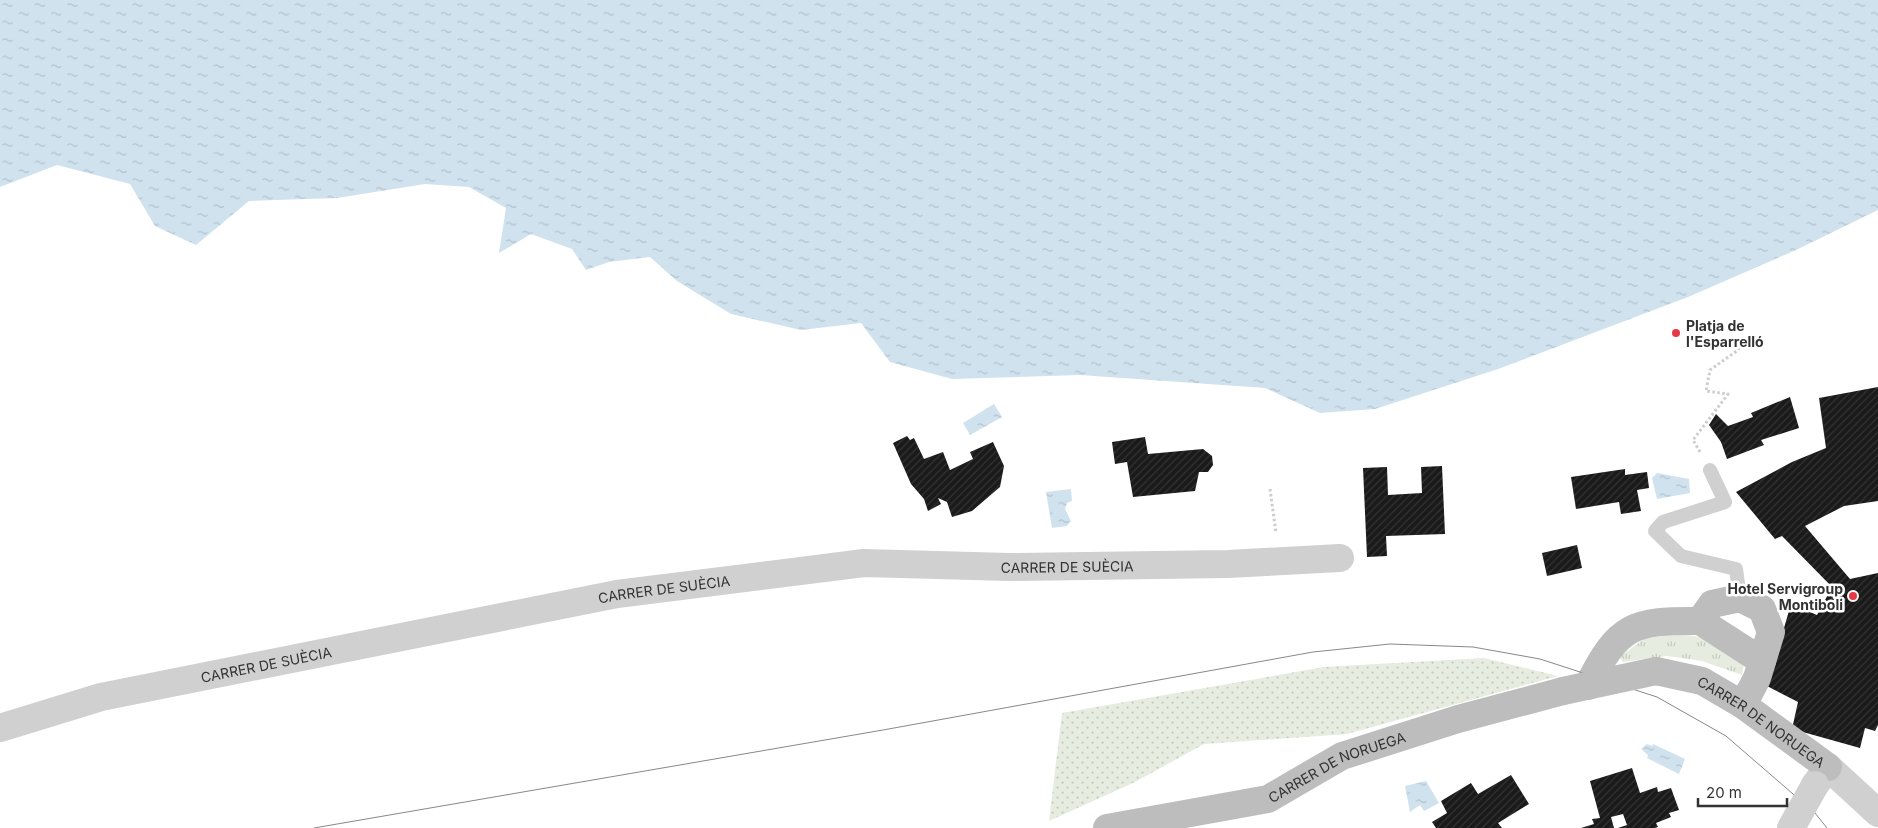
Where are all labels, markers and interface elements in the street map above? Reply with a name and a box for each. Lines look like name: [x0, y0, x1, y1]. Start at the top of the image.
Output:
place label: Platja de l'Esparrelló: [1686, 317, 1764, 350]
marker: Platja de l'Esparrelló: [1670, 327, 1682, 339]
street label: CARRER DE SUÈCIA: [1000, 557, 1134, 576]
street label: CARRER DE SUÈCIA: [596, 571, 731, 606]
place label: Hotel Servigroup Montiboli: [1728, 580, 1843, 613]
marker: Hotel Servigroup Montiboli: [1847, 590, 1859, 602]
street label: CARRER DE SUÈCIA: [199, 643, 333, 685]
street label: CARRER DE NORUEGA: [1695, 672, 1829, 771]
street label: CARRER DE NORUEGA: [1265, 728, 1408, 806]
scale bar: [1698, 776, 1787, 808]
text: 20 m: [1706, 783, 1742, 802]

